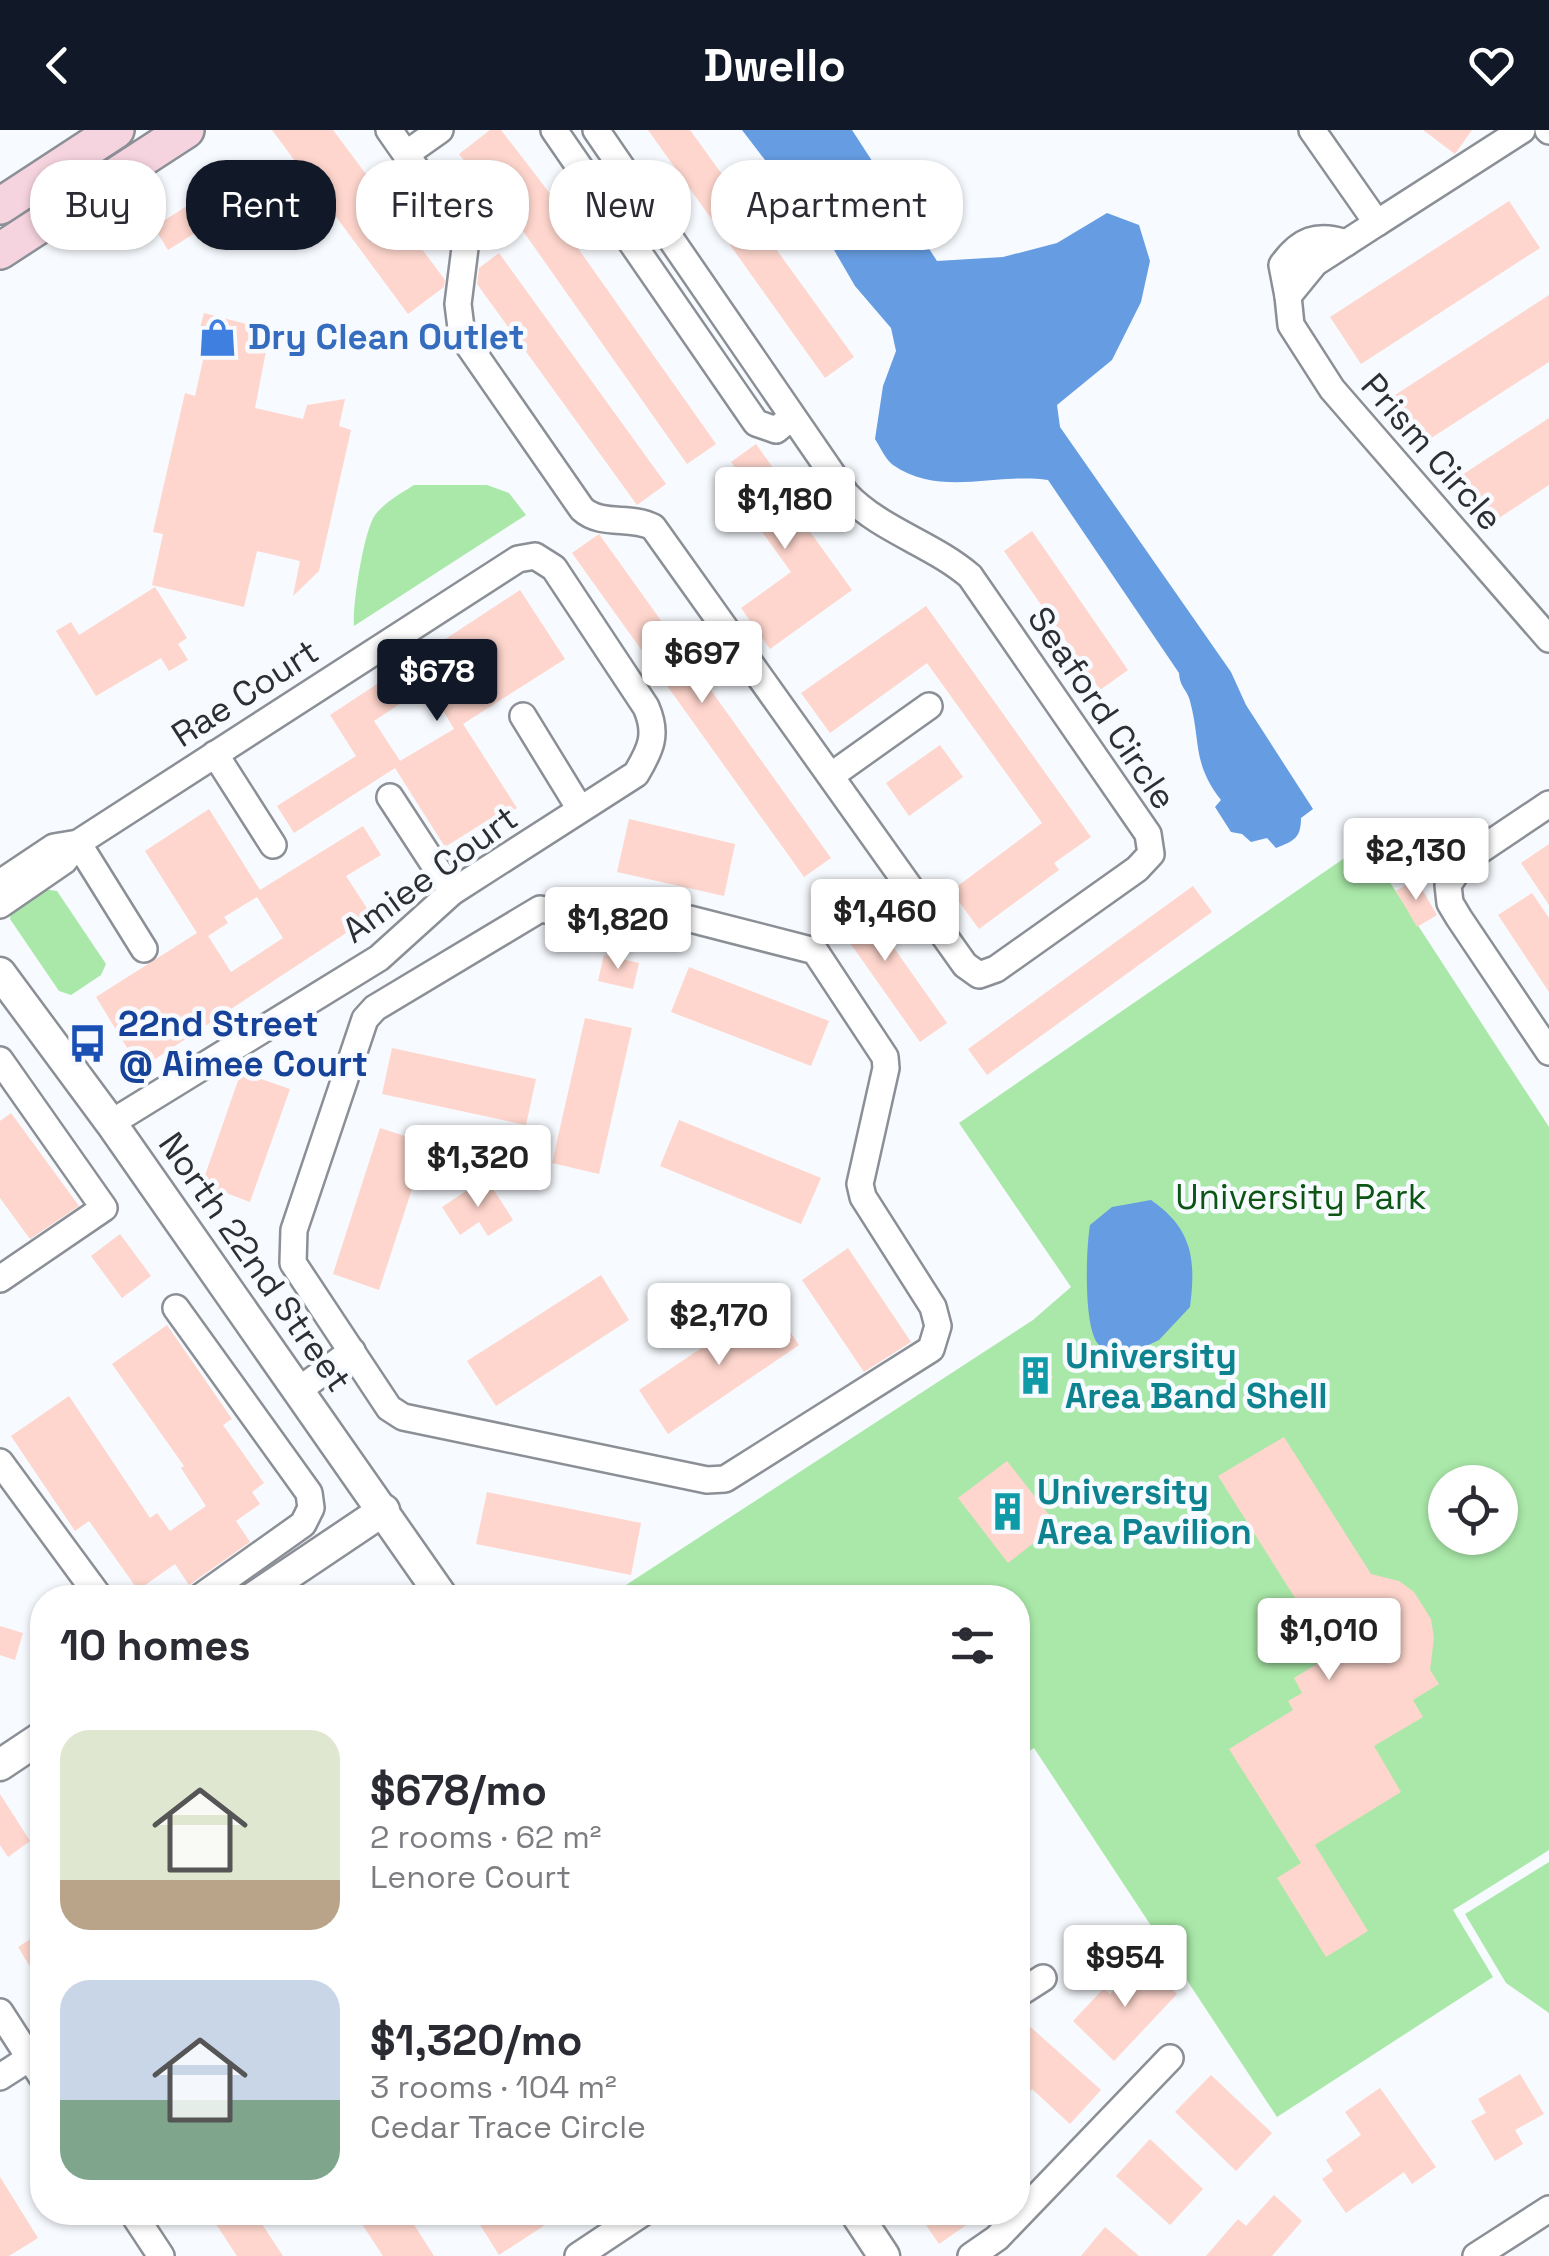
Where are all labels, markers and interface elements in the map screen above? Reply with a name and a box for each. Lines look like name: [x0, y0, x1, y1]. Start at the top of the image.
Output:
text: Dwello: [703, 37, 846, 94]
icon: back: [30, 38, 85, 93]
icon: heart: [1464, 38, 1519, 93]
chip: Buy: [30, 160, 166, 250]
chip: Rent: [186, 160, 336, 250]
chip: Filters: [356, 160, 529, 250]
chip: New: [549, 160, 691, 250]
chip: Apartment: [711, 160, 963, 250]
place label: Dry Clean Outlet: [248, 315, 524, 359]
shop icon: Dry Clean Outlet: [197, 316, 239, 358]
street label: Prism Circle: [1352, 364, 1512, 540]
pin: $1,180: [704, 467, 866, 552]
text: $1,180: [737, 479, 833, 519]
street label: Seaford Circle: [1018, 598, 1186, 818]
pin: $697: [643, 621, 761, 706]
street label: Rae Court: [163, 629, 327, 757]
text: $697: [664, 633, 740, 673]
pin: $678: [378, 639, 496, 724]
text: $678: [399, 651, 475, 691]
street label: Amiee Court: [334, 796, 526, 952]
pin: $2,130: [1335, 818, 1497, 903]
text: $2,130: [1366, 830, 1466, 870]
pin: $1,460: [804, 879, 966, 964]
pin: $1,820: [537, 887, 699, 972]
text: $1,460: [833, 891, 937, 931]
text: $1,820: [567, 899, 669, 939]
place label: 22nd Street @ Aimee Court: [118, 1002, 368, 1086]
bus stop icon: 22nd Street @ Aimee Court: [67, 1023, 109, 1065]
street label: North 22nd Street: [149, 1124, 361, 1400]
pin: $1,320: [397, 1125, 559, 1210]
text: $1,320: [427, 1137, 529, 1177]
park label: University Park: [1175, 1175, 1427, 1219]
pin: $2,170: [638, 1283, 800, 1368]
text: $2,170: [670, 1295, 768, 1335]
place label: University Area Band Shell: [1065, 1334, 1328, 1418]
building icon: University Area Band Shell: [1014, 1355, 1056, 1397]
map controls: [1428, 1465, 1518, 1555]
button: locate: [1428, 1465, 1518, 1555]
place label: University Area Pavilion: [1037, 1470, 1252, 1554]
building icon: University Area Pavilion: [986, 1491, 1028, 1533]
pin: $1,010: [1248, 1598, 1410, 1683]
text: $1,010: [1280, 1610, 1378, 1650]
icon: filters: [945, 1618, 1000, 1673]
text: 10 homes: [60, 1619, 251, 1672]
text: $678/mo: [370, 1764, 547, 1817]
icon: home: [140, 1770, 260, 1890]
text: 2 rooms · 62 m²: [370, 1817, 602, 1857]
text: Lenore Court: [370, 1857, 571, 1897]
pin: $954: [1066, 1925, 1184, 2010]
text: $954: [1086, 1937, 1164, 1977]
text: $1,320/mo: [370, 2014, 582, 2067]
icon: home: [140, 2020, 260, 2140]
text: 3 rooms · 104 m²: [370, 2067, 617, 2107]
text: Cedar Trace Circle: [370, 2107, 646, 2147]

